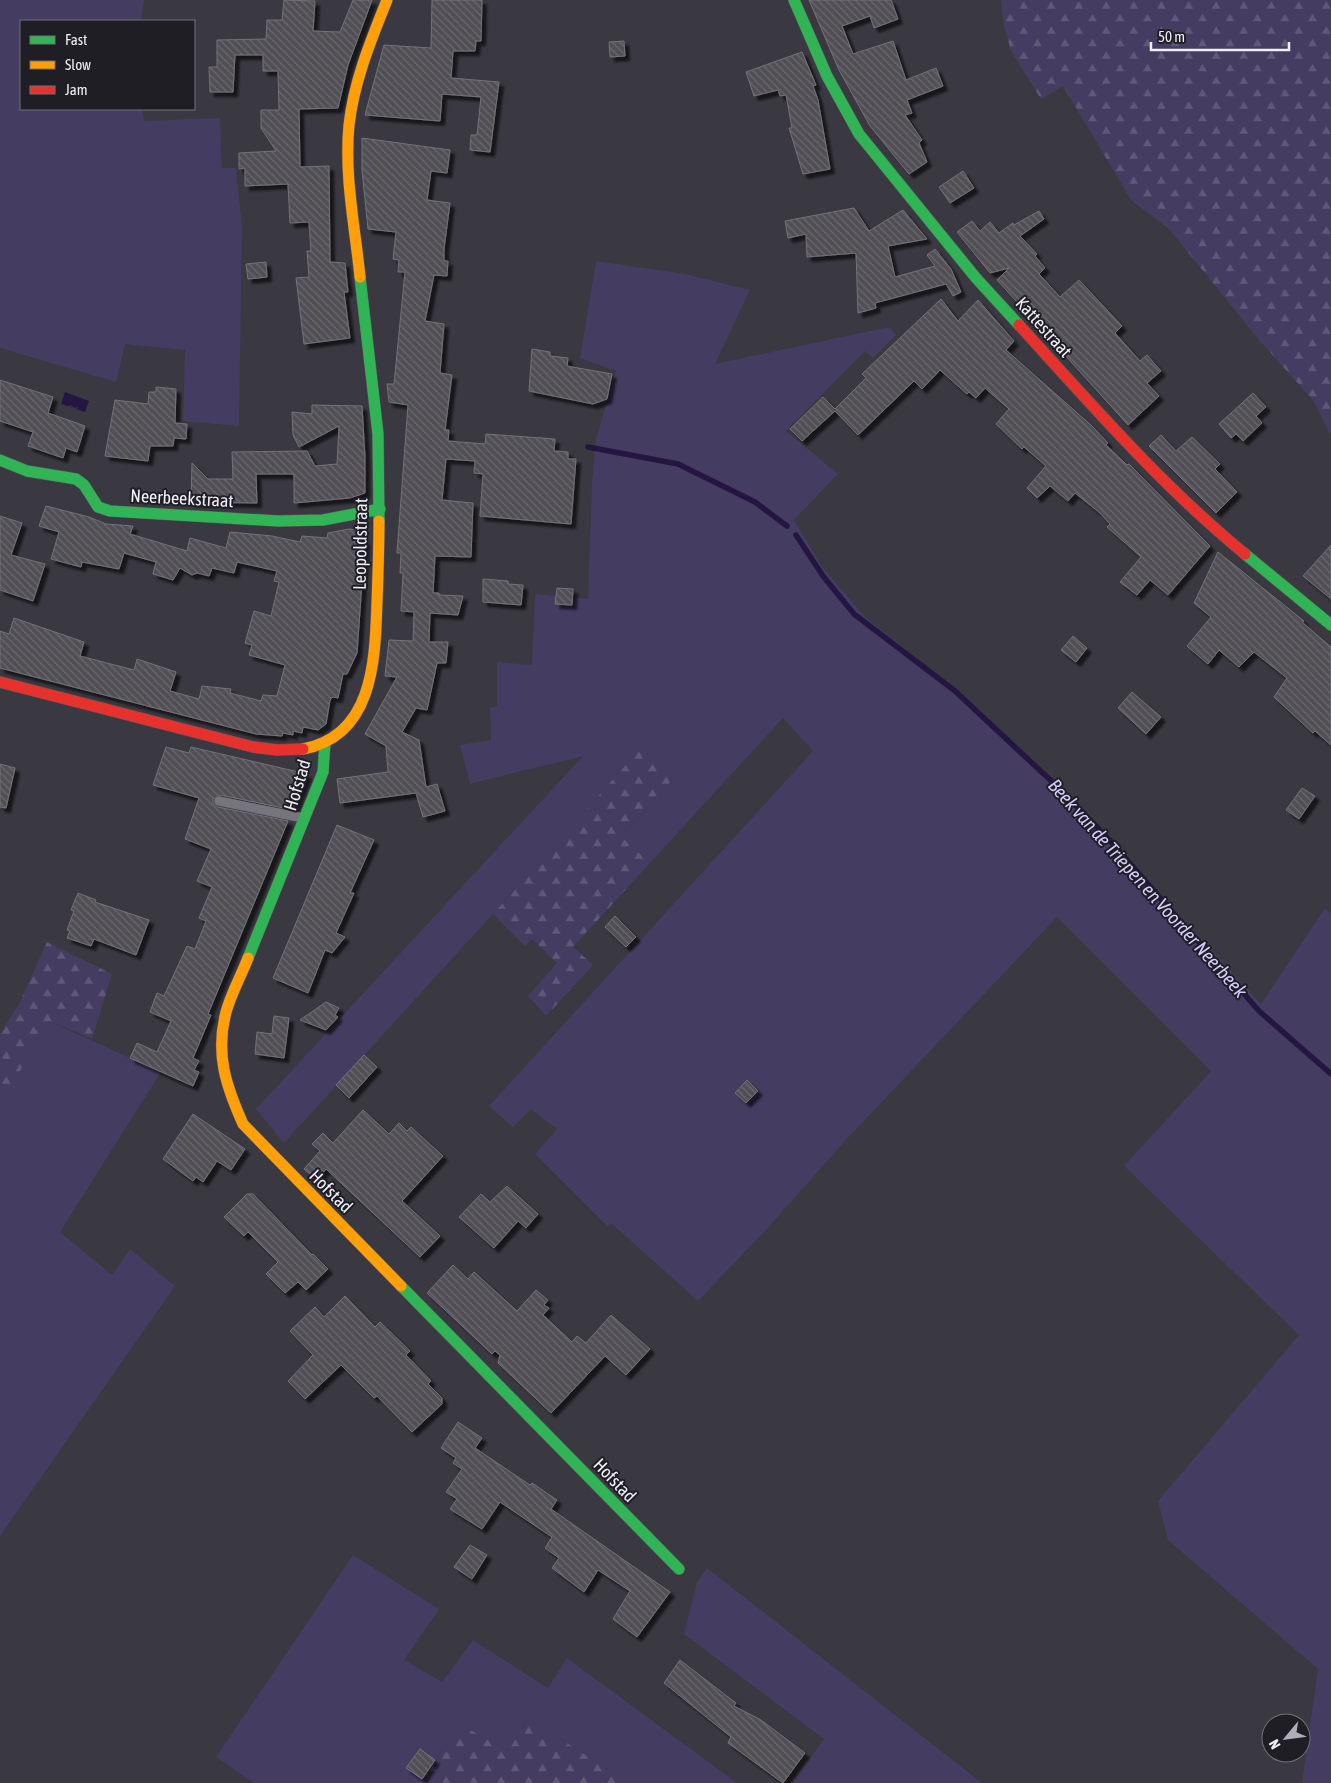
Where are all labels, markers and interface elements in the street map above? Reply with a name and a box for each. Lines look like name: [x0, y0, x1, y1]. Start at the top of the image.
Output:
legend: [20, 20, 195, 110]
scale bar: [1151, 20, 1288, 52]
text: 50 m: [1158, 28, 1185, 45]
text: Fast: [65, 31, 87, 48]
text: Slow: [65, 56, 91, 73]
text: Jam: [65, 81, 88, 98]
street label: Kattestraat: [1012, 293, 1076, 361]
street label: Neerbeekstraat: [130, 485, 234, 511]
street label: Leopoldstraat: [349, 498, 371, 590]
street label: Hofstad: [279, 757, 315, 813]
water label: Beek van de Triepen en Voorder Neerbeek: [1044, 774, 1252, 1002]
street label: Hofstad: [305, 1165, 357, 1217]
street label: Hofstad: [589, 1454, 641, 1506]
north arrow: [1261, 1713, 1311, 1763]
text: N: [1266, 1737, 1284, 1752]

